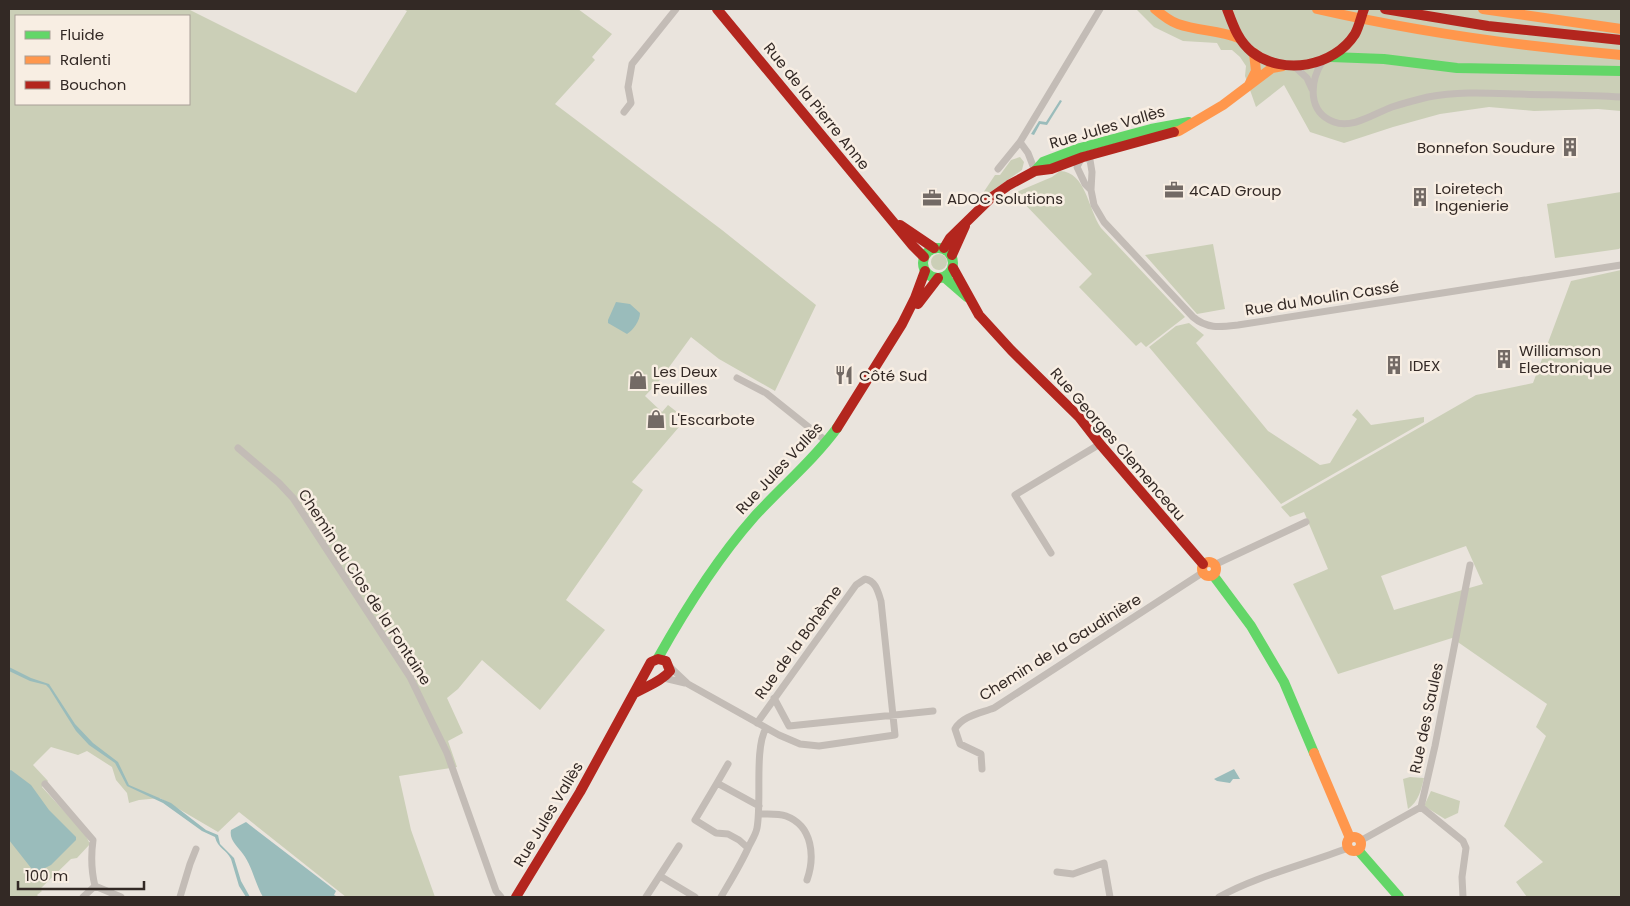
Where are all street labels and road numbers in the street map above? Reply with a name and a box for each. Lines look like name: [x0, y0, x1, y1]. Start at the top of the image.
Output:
street label: Rue de la Pierre Anne: [759, 38, 875, 174]
street label: Rue Jules Vallès: [1047, 100, 1167, 154]
street label: Rue du Moulin Cassé: [1244, 275, 1400, 321]
street label: Rue Georges Clemenceau: [1046, 363, 1190, 525]
street label: Rue Jules Vallès: [731, 417, 827, 519]
street label: Chemin du Clos de la Fontaine: [294, 485, 436, 689]
street label: Rue de la Bohème: [750, 581, 846, 703]
street label: Chemin de la Gaudinière: [975, 588, 1145, 706]
street label: Rue des Saules: [1404, 661, 1448, 775]
street label: Rue Jules Vallès: [508, 757, 588, 870]

